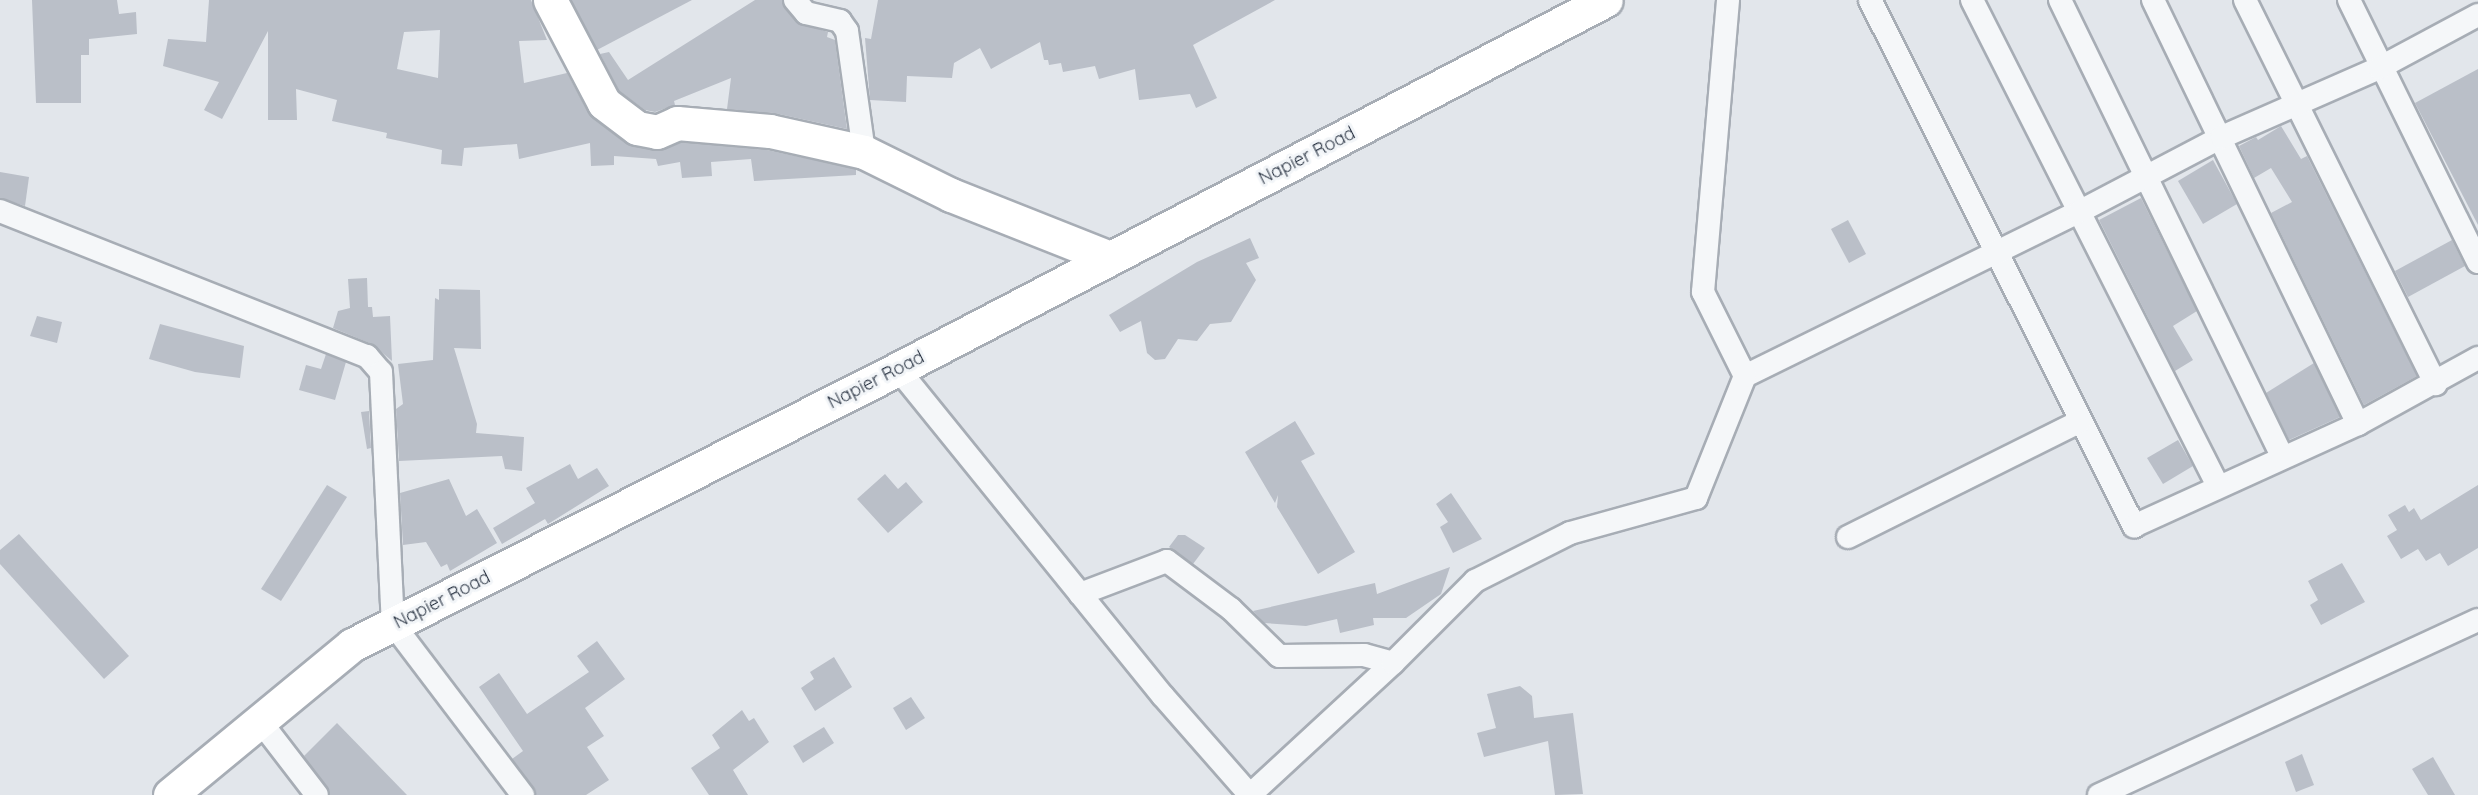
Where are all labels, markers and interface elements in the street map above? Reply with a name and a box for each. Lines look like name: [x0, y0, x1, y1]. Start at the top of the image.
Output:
street label: Napier Road: [1255, 122, 1359, 190]
street label: Napier Road: [824, 346, 928, 414]
street label: Napier Road: [390, 566, 494, 634]

